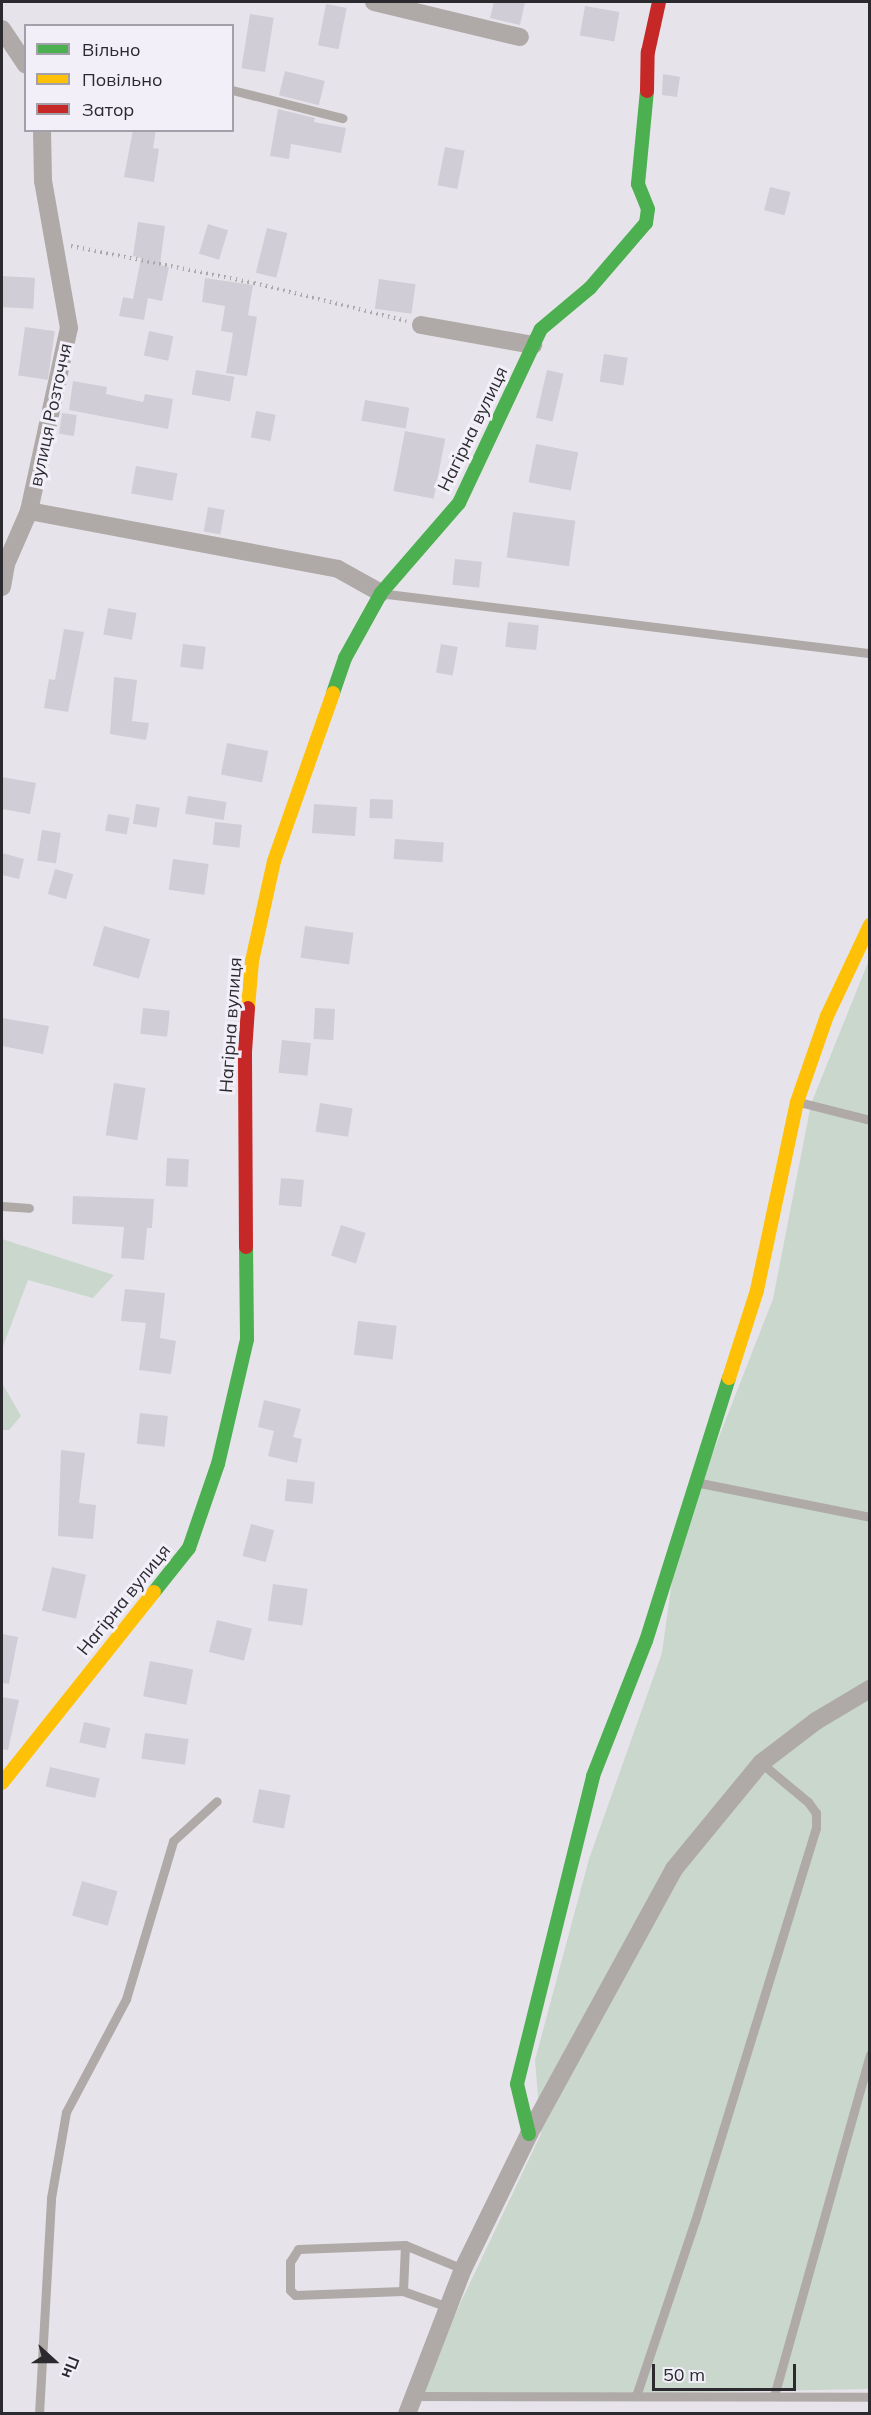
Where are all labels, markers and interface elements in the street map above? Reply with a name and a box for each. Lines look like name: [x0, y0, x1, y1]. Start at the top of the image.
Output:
legend: [24, 24, 234, 132]
text: Вільно: [82, 38, 140, 61]
text: Повільно: [82, 68, 162, 91]
text: Затор: [82, 98, 134, 121]
street label: вулиця Розточчя: [25, 341, 77, 489]
street label: Нагірна вулиця: [433, 363, 513, 495]
street label: Нагірна вулиця: [215, 956, 247, 1094]
street label: Нагірна вулиця: [73, 1540, 175, 1660]
north arrow: [24, 2331, 84, 2391]
scale bar: [655, 2352, 799, 2390]
text: Пн: [57, 2353, 84, 2381]
text: 50 m: [663, 2363, 705, 2386]

